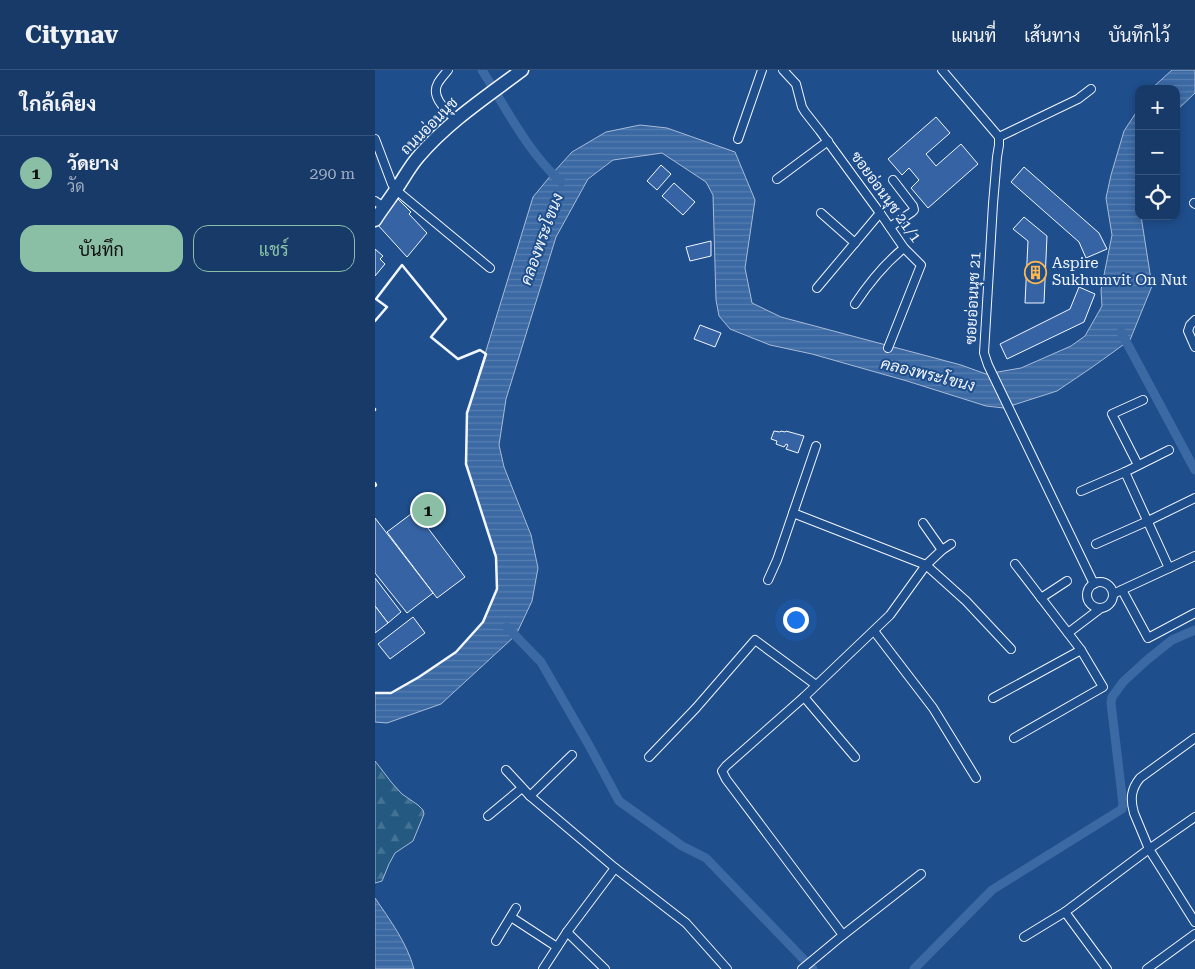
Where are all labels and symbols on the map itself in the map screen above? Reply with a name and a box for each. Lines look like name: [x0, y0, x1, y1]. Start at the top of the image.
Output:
street label: ถนนอ่อนนุช: [396, 93, 463, 160]
street label: ซอยอ่อนนุช 21/1: [845, 148, 926, 247]
water label: คลองพระโขนง: [514, 190, 567, 288]
street label: ซอยอ่อนนุช 21: [961, 251, 986, 345]
place label: Aspire Sukhumvit On Nut: [1052, 254, 1188, 289]
building icon: Aspire Sukhumvit On Nut: [1024, 260, 1048, 284]
water label: คลองพระโขนง: [879, 352, 977, 395]
pin: 1: [412, 491, 444, 529]
your location: [783, 607, 809, 633]

